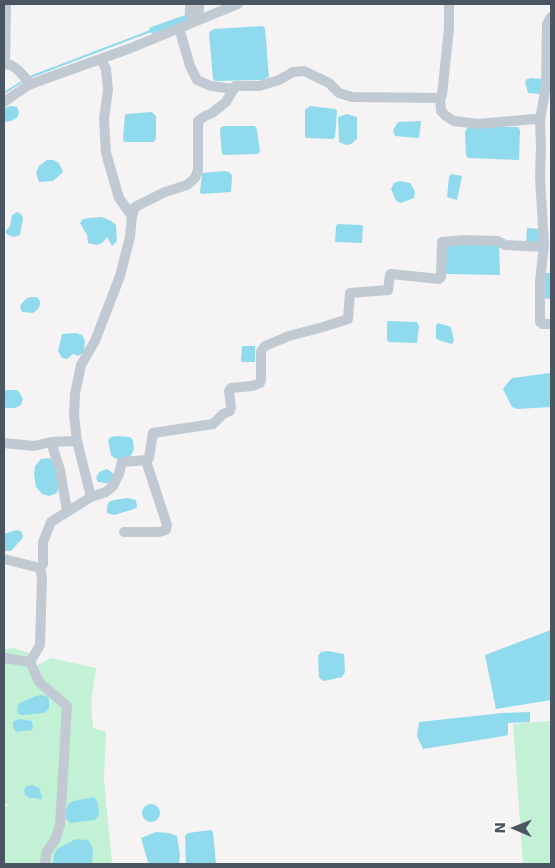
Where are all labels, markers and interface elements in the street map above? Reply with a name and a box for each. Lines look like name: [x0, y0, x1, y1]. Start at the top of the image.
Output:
north arrow: [490, 803, 540, 853]
text: N: [492, 822, 508, 834]

